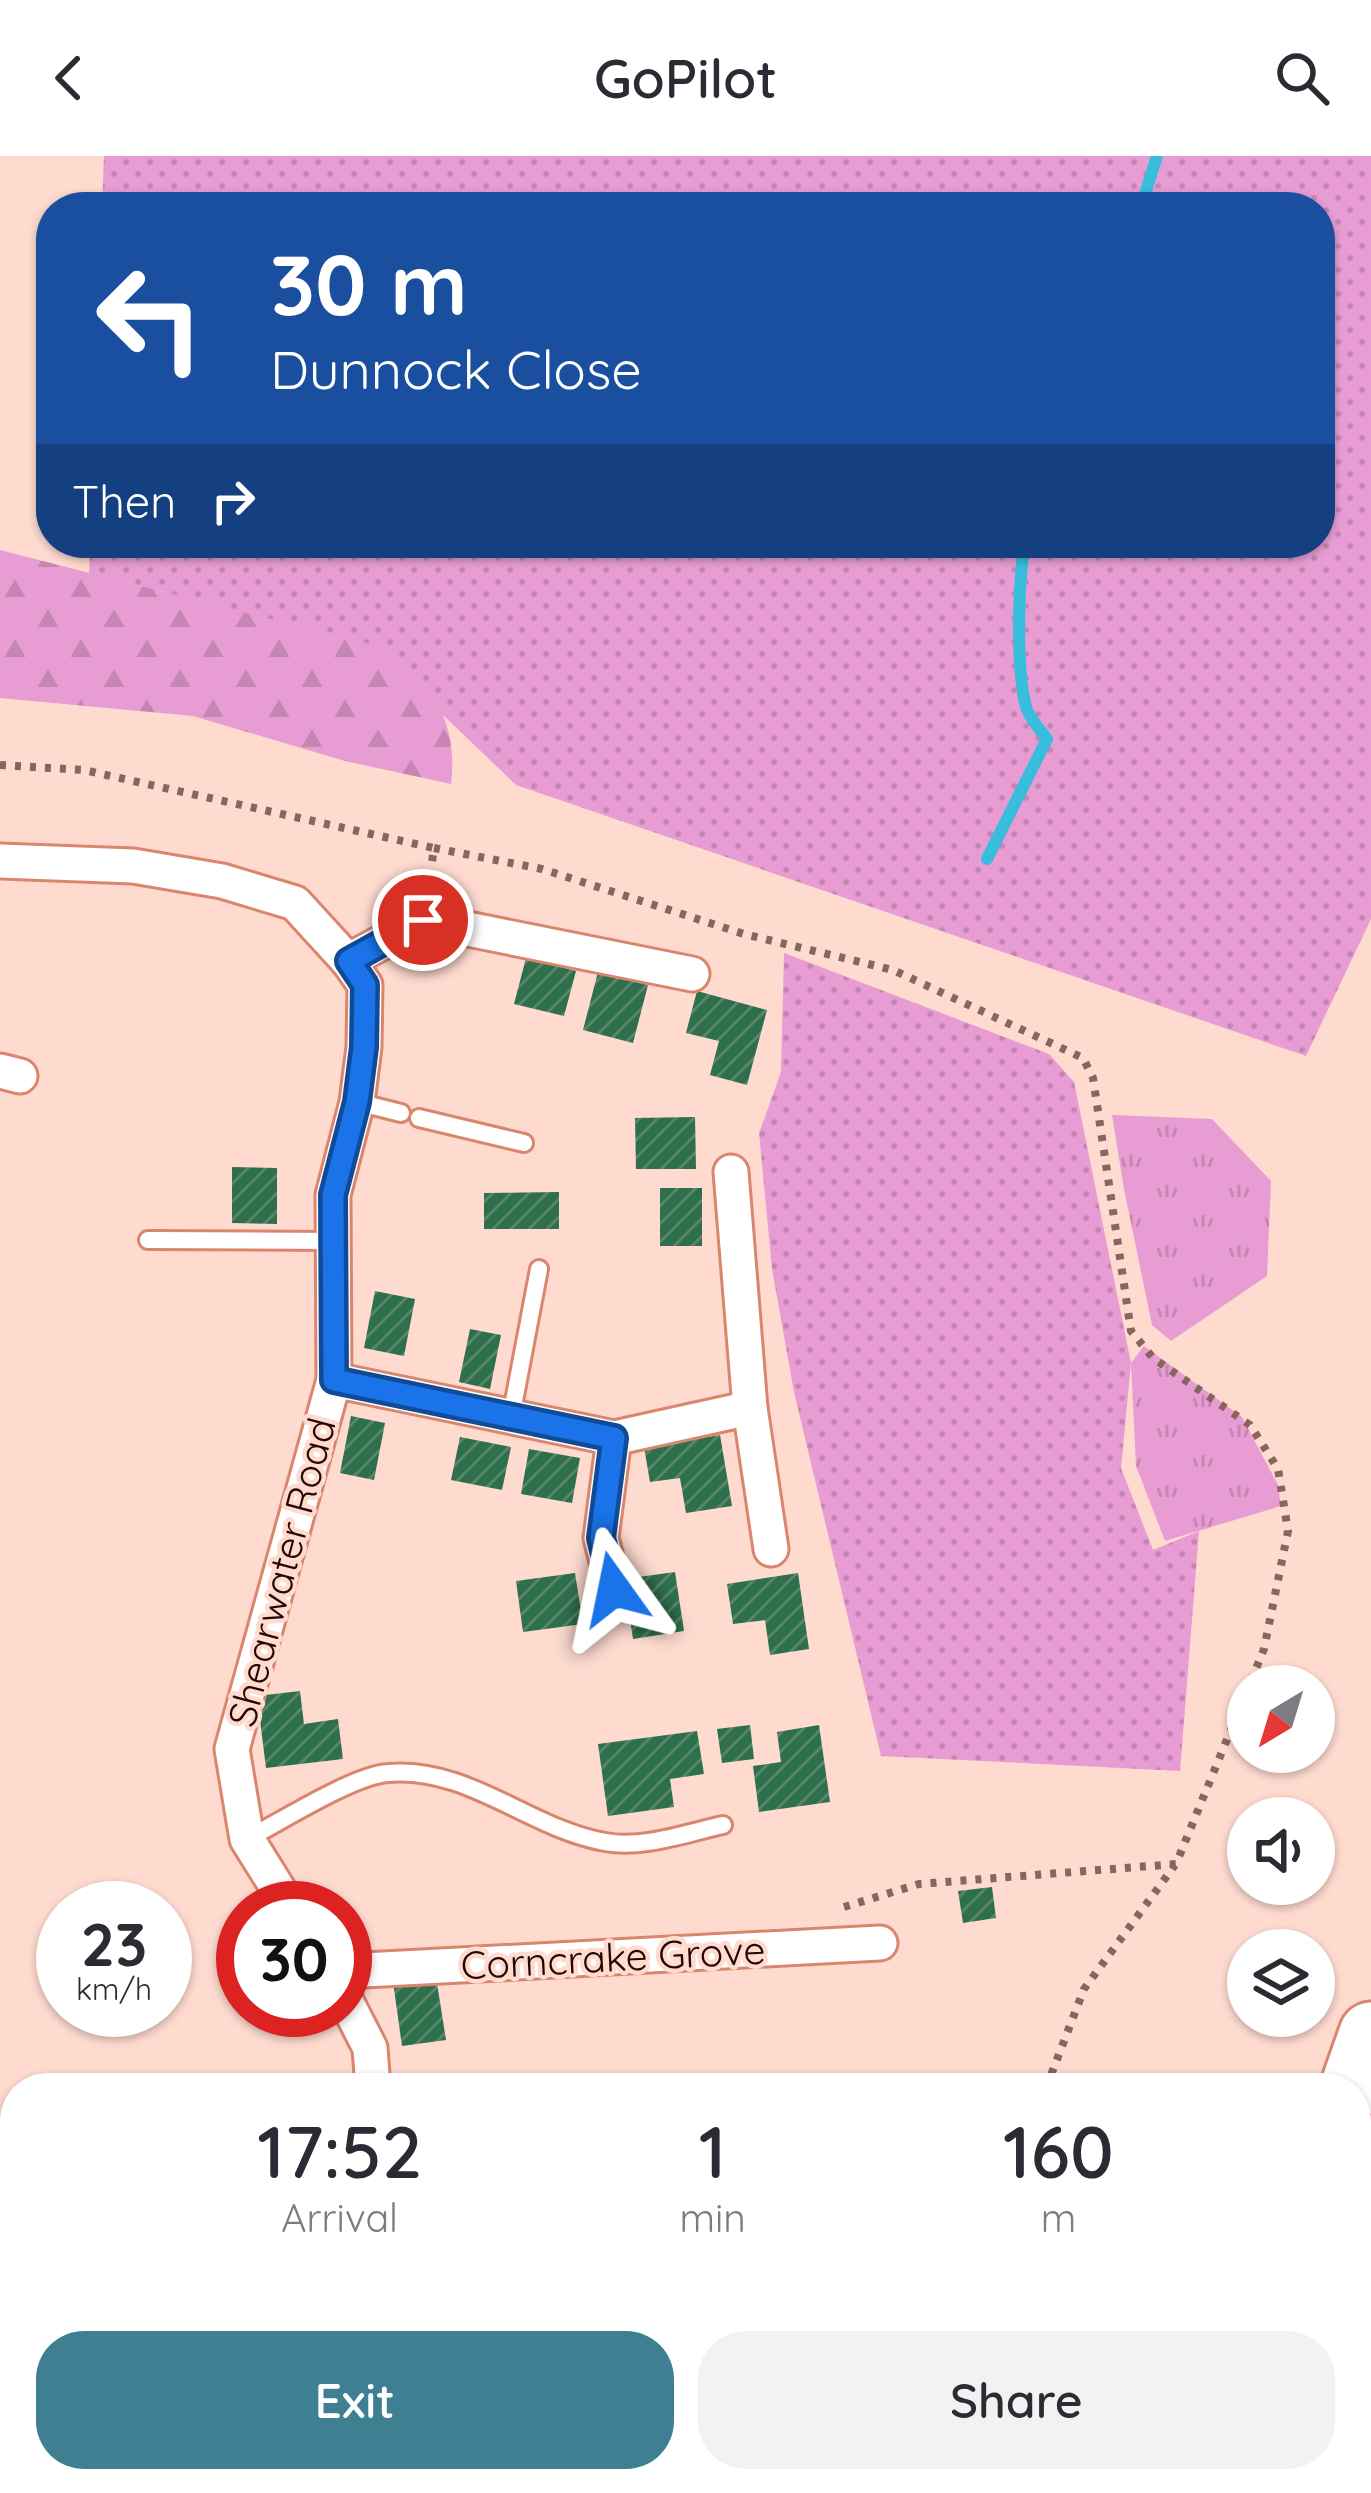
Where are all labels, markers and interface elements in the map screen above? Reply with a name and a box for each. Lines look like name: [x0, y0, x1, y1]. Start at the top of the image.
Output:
text: GoPilot: [594, 44, 777, 112]
icon: back: [36, 45, 102, 111]
icon: search: [1269, 45, 1335, 111]
text: 30 m: [270, 231, 468, 336]
icon: left: [72, 240, 228, 396]
text: Dunnock Close: [270, 335, 642, 403]
icon: right: [200, 468, 266, 534]
text: Then: [72, 473, 176, 529]
pin: [372, 869, 474, 971]
icon: arrive: [390, 887, 456, 953]
street label: Shearwater Road: [216, 1412, 346, 1732]
position arrow: [551, 1526, 677, 1652]
north arrow: [1227, 1665, 1335, 1773]
map controls: [1227, 1665, 1335, 2037]
button: sound: [1227, 1797, 1335, 1905]
speed limit sign: 30: [216, 1881, 372, 2037]
text: 23: [81, 1906, 147, 1981]
street label: Corncrake Grove: [460, 1925, 766, 1989]
button: layers: [1227, 1929, 1335, 2037]
text: km/h: [76, 1970, 152, 2008]
text: 17:52: [257, 2106, 422, 2196]
text: 1: [699, 2106, 726, 2196]
text: 160: [1003, 2106, 1114, 2196]
text: Arrival: [281, 2193, 398, 2242]
text: min: [679, 2193, 746, 2242]
text: m: [1041, 2193, 1076, 2242]
button: Exit: [36, 2331, 674, 2469]
button: Share: [698, 2331, 1335, 2469]

